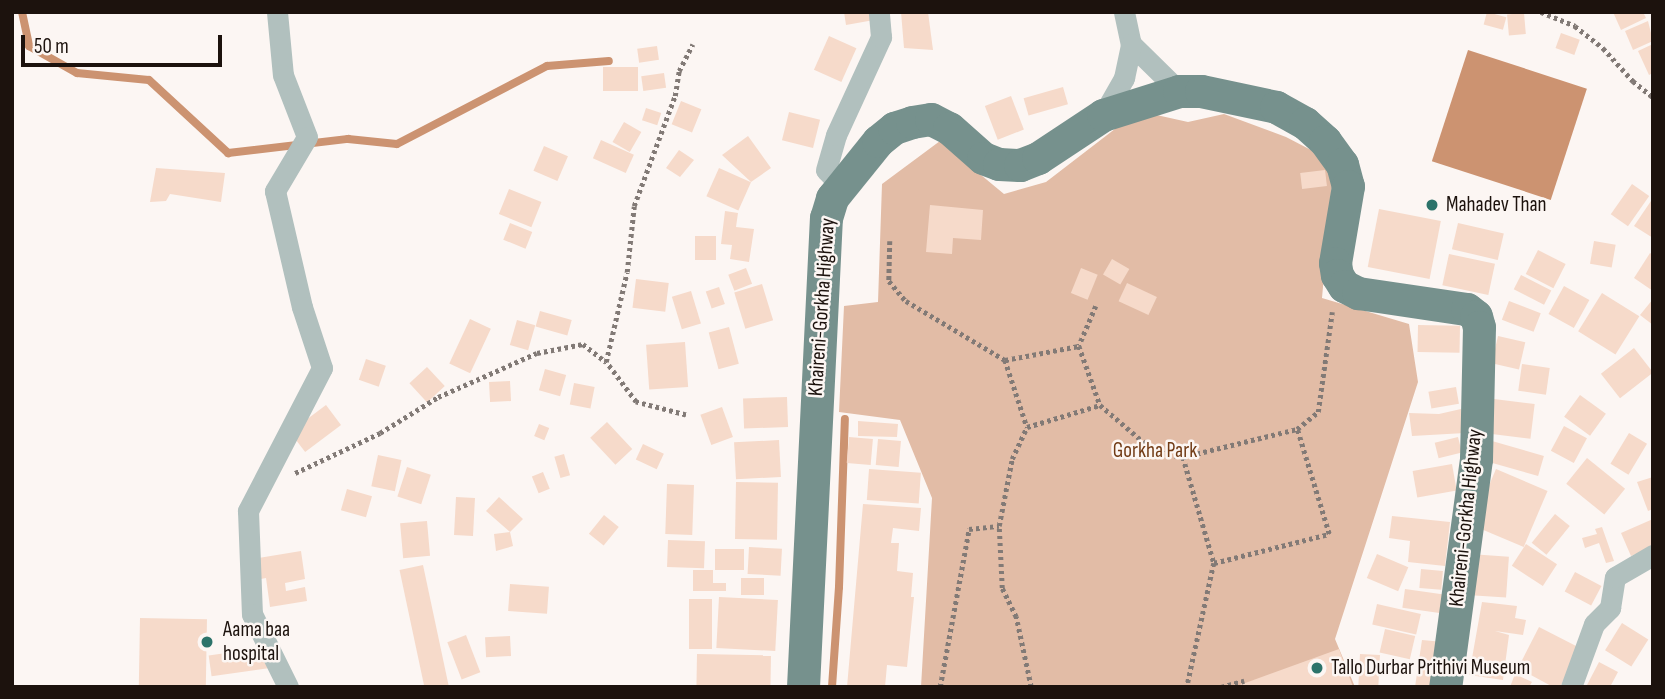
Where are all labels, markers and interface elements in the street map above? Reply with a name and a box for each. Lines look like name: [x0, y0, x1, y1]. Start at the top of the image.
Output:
scale bar: [24, 21, 226, 65]
text: 50 m: [34, 34, 69, 59]
place label: Mahadev Than: [1446, 192, 1547, 218]
marker: Mahadev Than: [1424, 197, 1440, 213]
street label: Khaireni-Gorkha Highway: [803, 217, 841, 397]
street label: Khaireni-Gorkha Highway: [1444, 428, 1488, 608]
park label: Gorkha Park: [1113, 438, 1197, 464]
place label: Aama baa hospital: [223, 617, 290, 667]
marker: Aama baa hospital: [197, 632, 217, 652]
place label: Tallo Durbar Prithivi Museum: [1331, 655, 1530, 681]
marker: Tallo Durbar Prithivi Museum: [1309, 660, 1325, 676]

